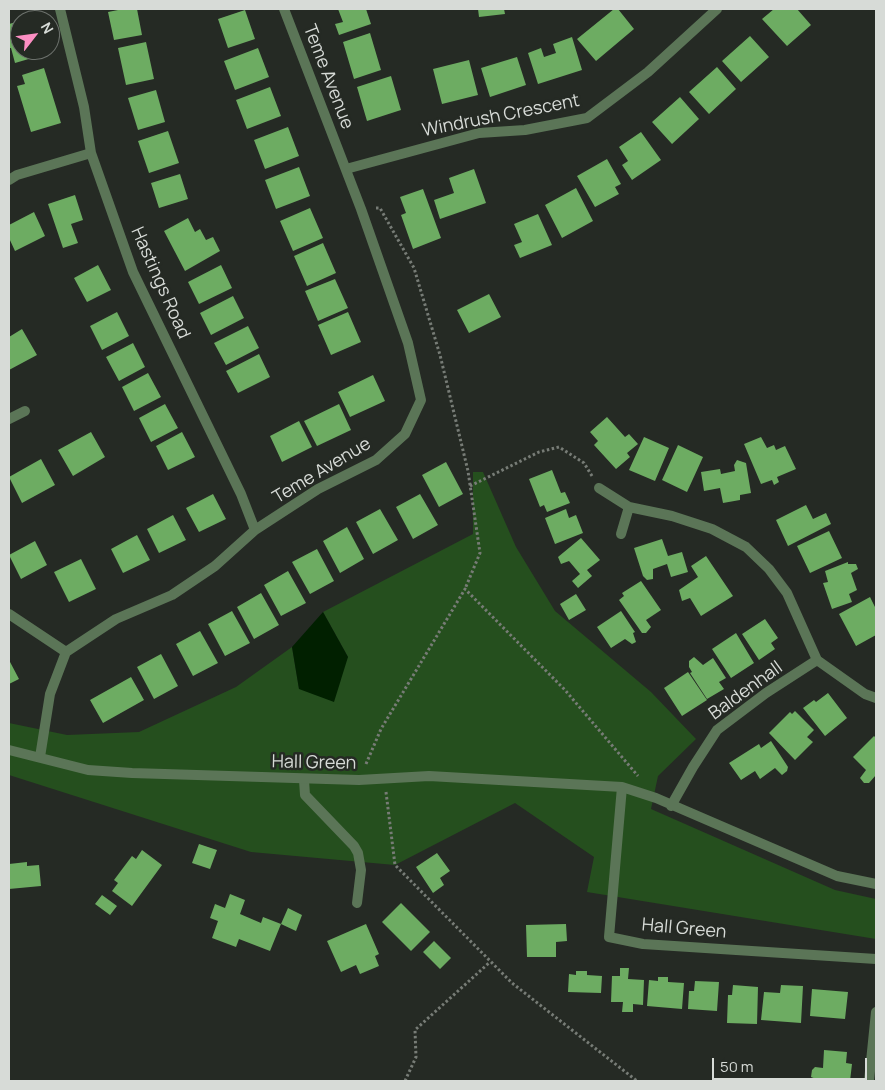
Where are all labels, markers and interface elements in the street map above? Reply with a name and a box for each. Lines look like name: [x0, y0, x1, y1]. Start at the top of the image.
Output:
north arrow: [10, 10, 60, 60]
text: N: [37, 19, 58, 37]
street label: Teme Avenue: [298, 22, 358, 132]
street label: Windrush Crescent: [420, 90, 582, 142]
street label: Hastings Road: [126, 224, 194, 342]
street label: Teme Avenue: [269, 433, 375, 509]
street label: Baldenhall: [705, 657, 787, 725]
street label: Hall Green: [271, 751, 357, 775]
street label: Hall Green: [641, 915, 727, 943]
scale bar: [715, 1048, 870, 1080]
text: 50 m: [720, 1056, 754, 1077]

